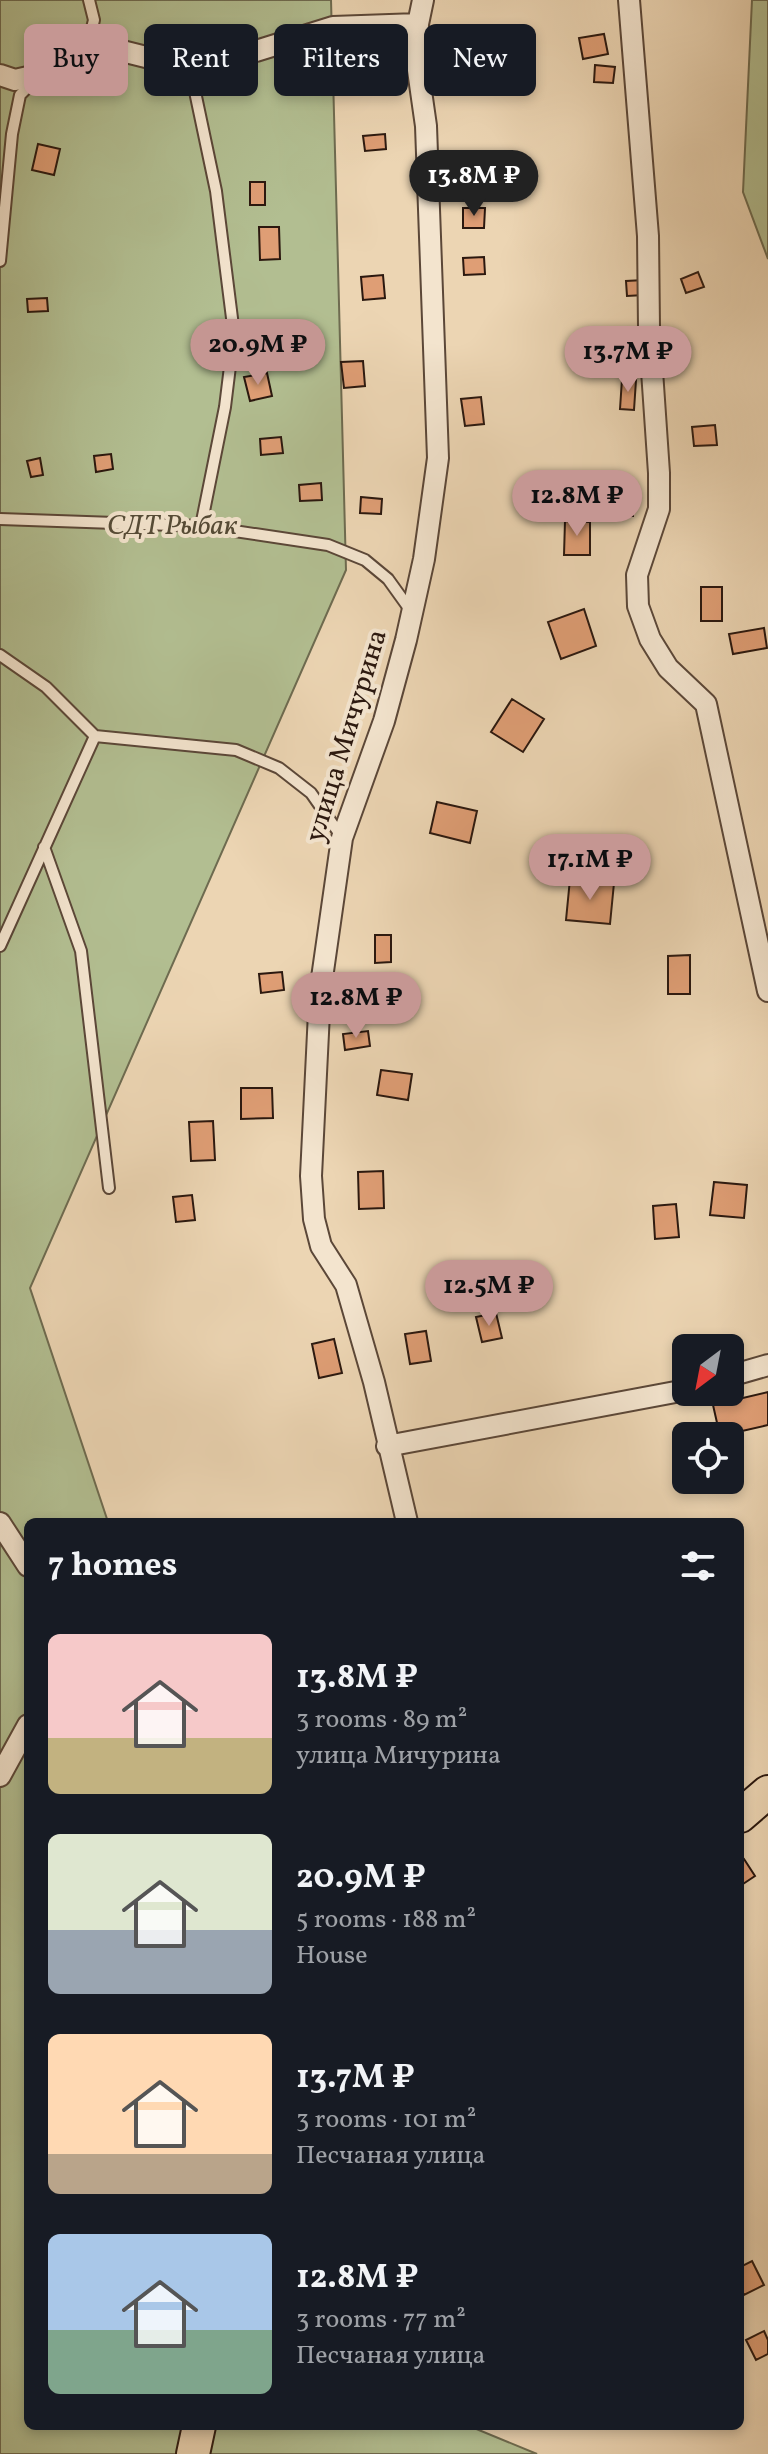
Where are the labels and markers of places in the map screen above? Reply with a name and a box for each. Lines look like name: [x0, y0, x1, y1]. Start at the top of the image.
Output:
pin: 13.8M ₽: [400, 150, 548, 218]
pin: 20.9M ₽: [184, 319, 332, 387]
pin: 13.7M ₽: [554, 326, 702, 394]
pin: 12.8M ₽: [503, 470, 651, 538]
pin: 17.1M ₽: [516, 834, 664, 902]
pin: 12.8M ₽: [282, 972, 430, 1040]
pin: 12.5M ₽: [415, 1260, 563, 1328]

